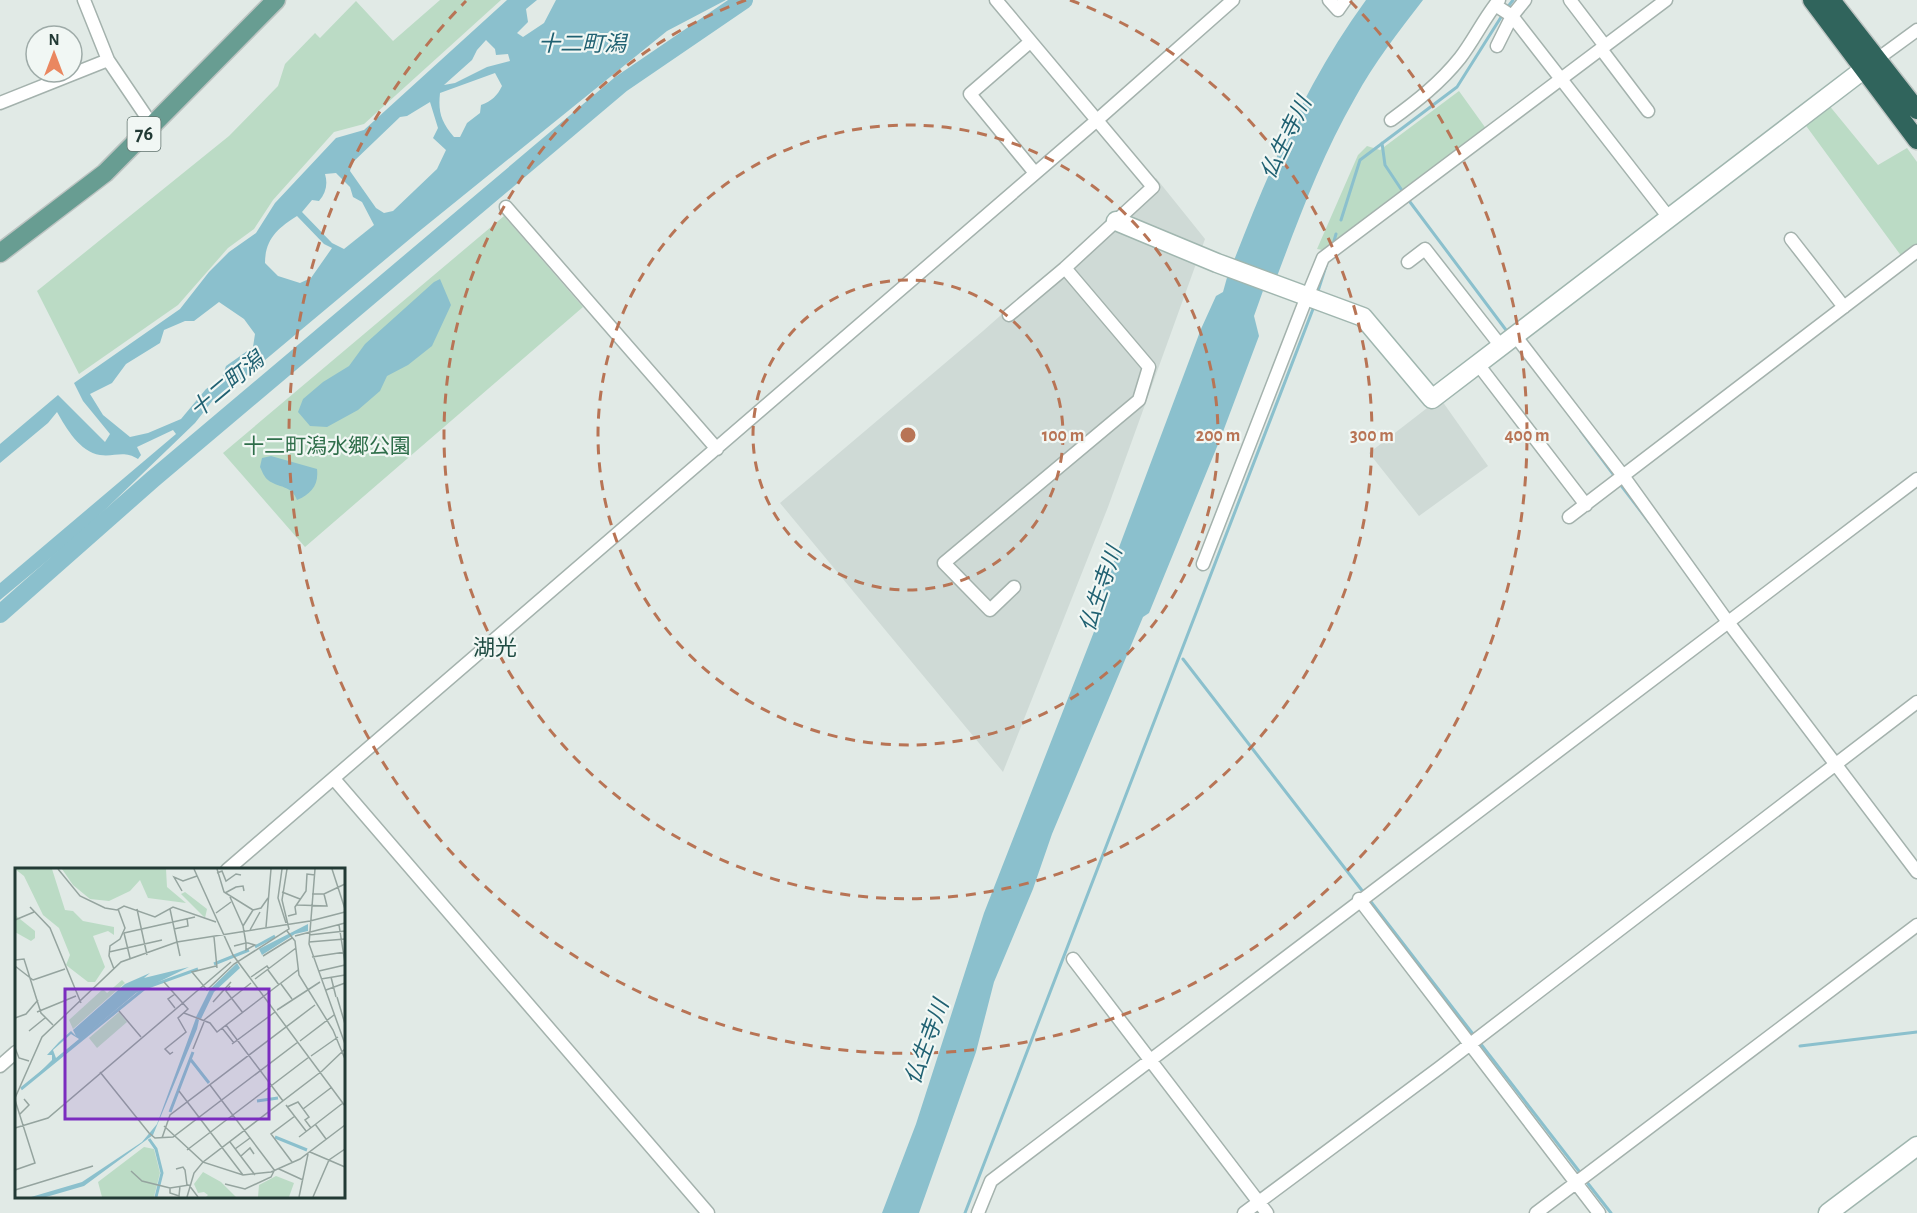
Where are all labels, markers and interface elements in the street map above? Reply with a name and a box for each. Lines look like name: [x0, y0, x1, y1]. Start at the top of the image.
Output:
north arrow: [24, 24, 84, 84]
text: N: [48, 32, 60, 48]
water label: 十二町潟: [538, 32, 629, 55]
water label: 仏生寺川: [1256, 91, 1316, 182]
road number: 76: [128, 117, 160, 151]
water label: 十二町潟: [186, 346, 270, 422]
centre of rings: [898, 425, 918, 445]
text: 100 m: [1042, 427, 1084, 445]
text: 200 m: [1196, 427, 1240, 445]
text: 300 m: [1350, 427, 1394, 445]
text: 400 m: [1504, 427, 1550, 445]
park label: 十二町潟水郷公園: [243, 435, 411, 457]
water label: 仏生寺川: [1075, 542, 1126, 634]
district label: 湖光: [473, 636, 517, 659]
inset map: [15, 868, 345, 1198]
water label: 仏生寺川: [901, 995, 953, 1087]

